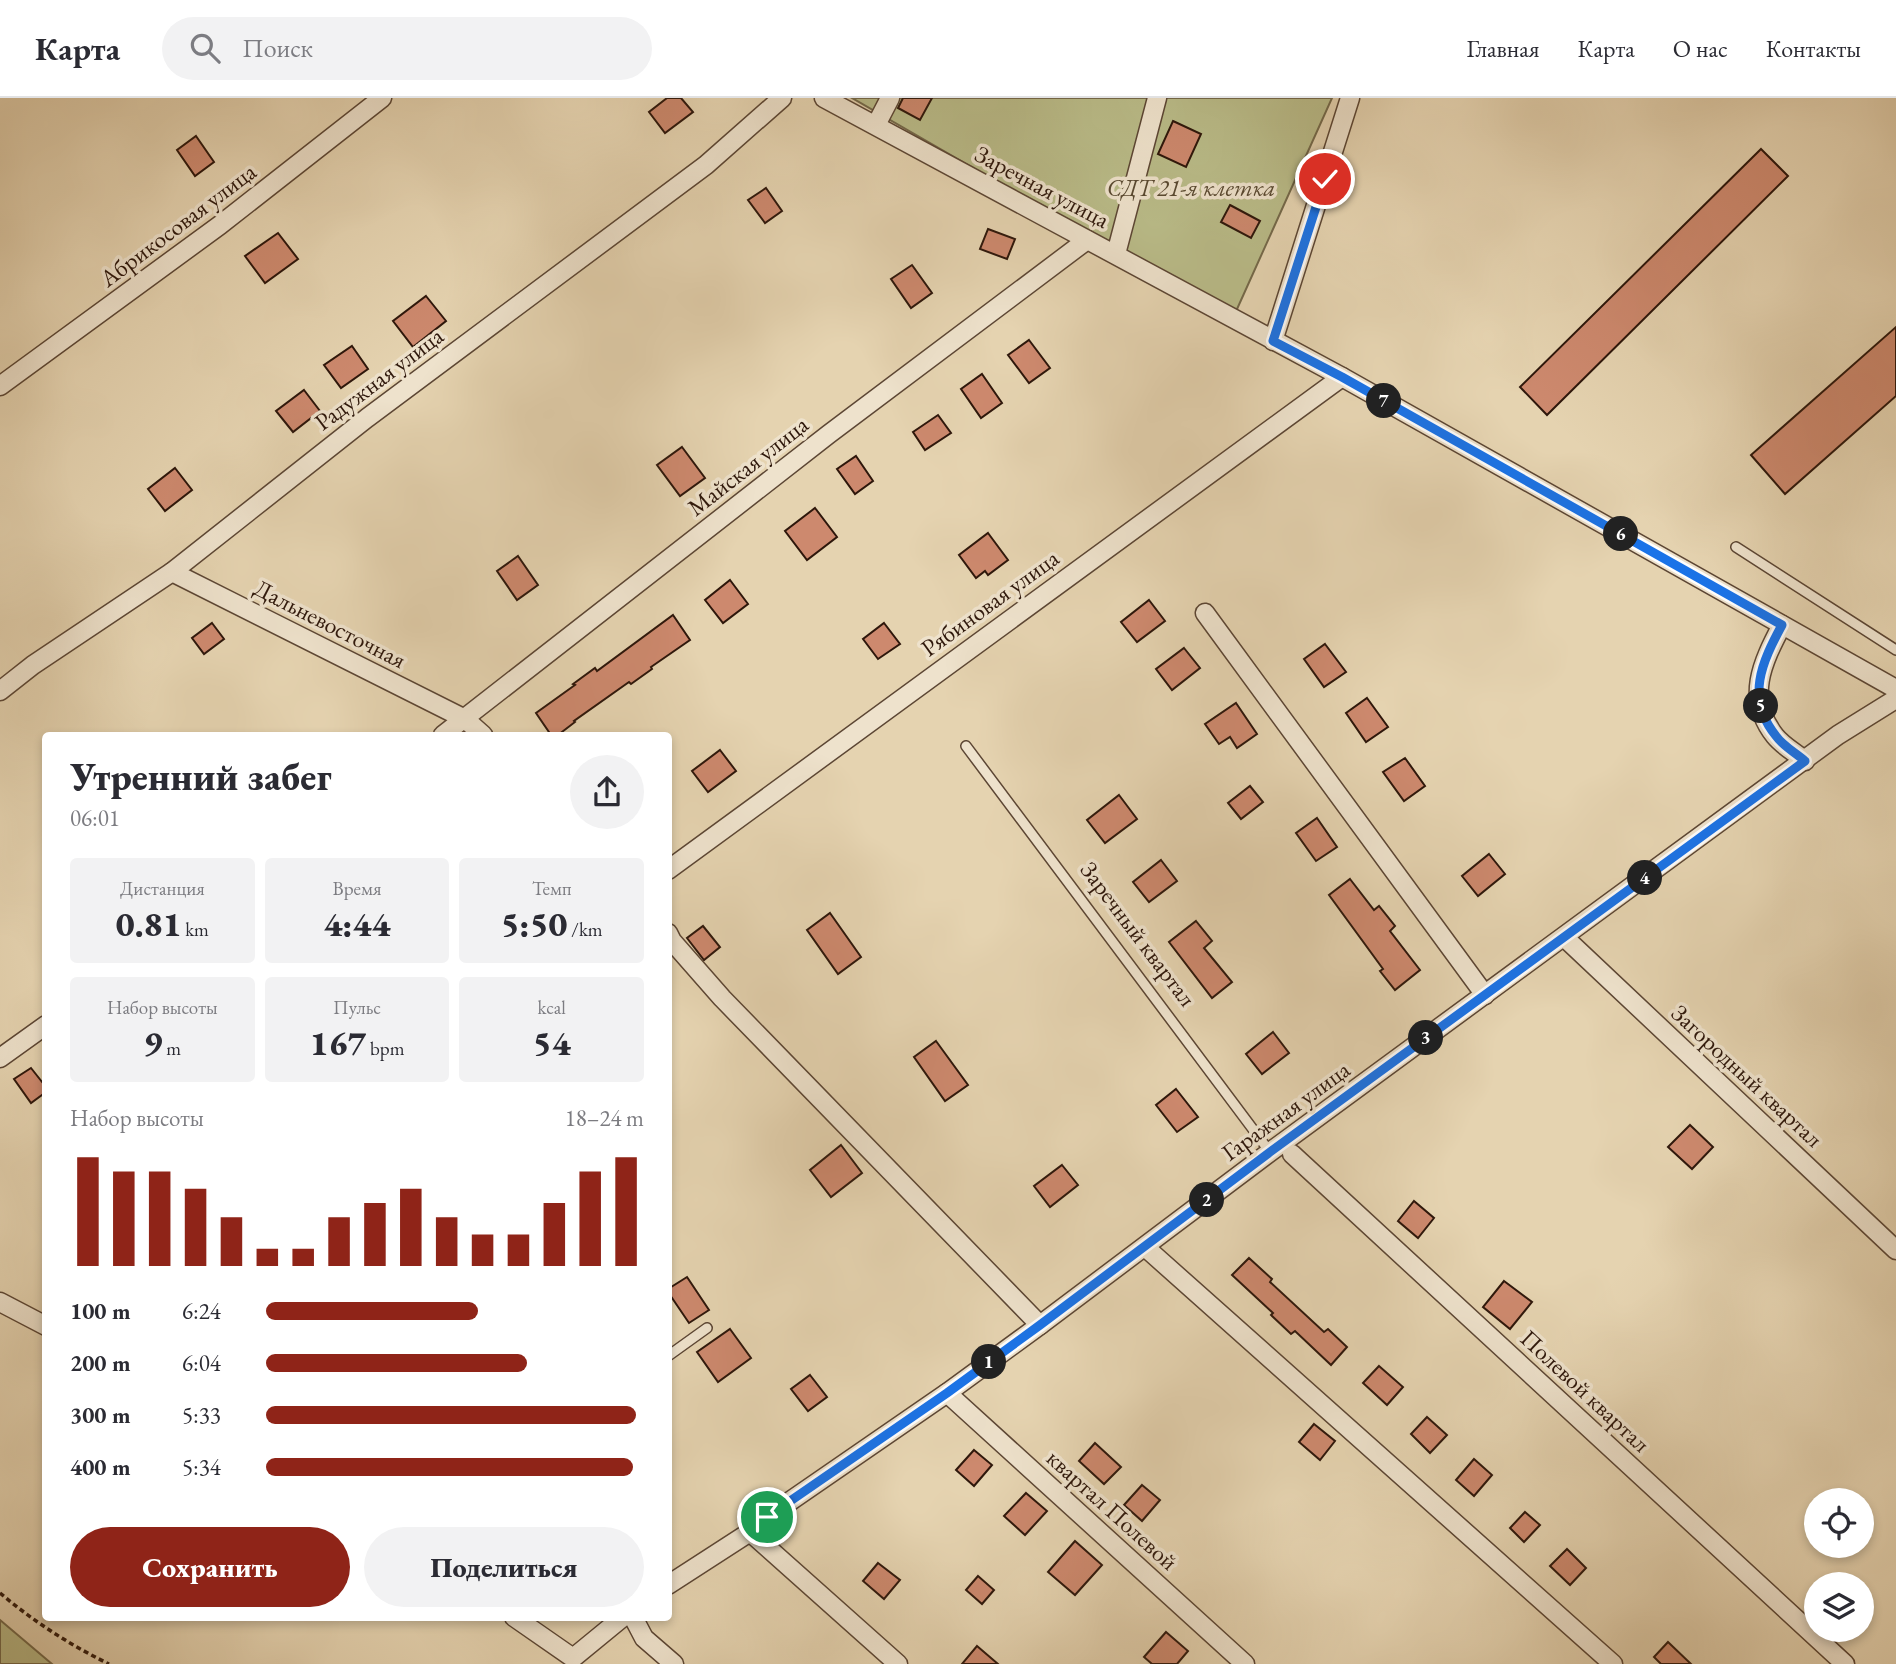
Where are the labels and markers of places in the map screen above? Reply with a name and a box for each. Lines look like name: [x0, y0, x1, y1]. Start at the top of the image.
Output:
pin: [1295, 149, 1355, 209]
pin: 7: [1366, 384, 1402, 418]
pin: 6: [1604, 516, 1638, 551]
pin: 5: [1744, 688, 1778, 724]
pin: 4: [1628, 860, 1662, 896]
pin: 3: [1408, 1020, 1444, 1056]
pin: 2: [1190, 1182, 1224, 1218]
pin: 1: [972, 1344, 1006, 1380]
pin: [737, 1487, 797, 1547]

